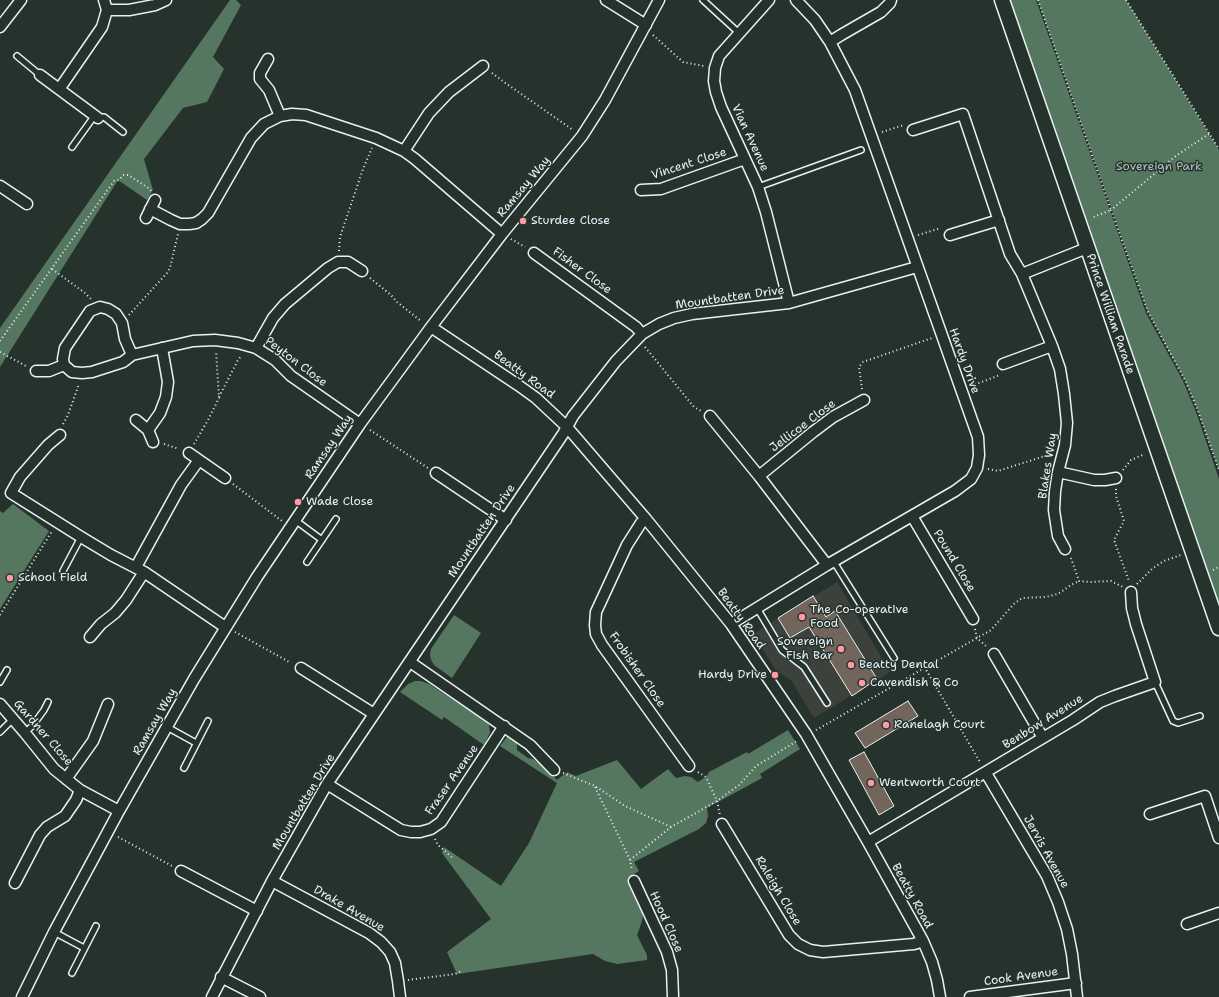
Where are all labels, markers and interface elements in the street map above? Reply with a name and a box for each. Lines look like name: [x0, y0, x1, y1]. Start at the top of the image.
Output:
street label: Vian Avenue: [728, 102, 772, 174]
street label: Vincent Close: [650, 145, 728, 183]
street label: Ramsay Way: [494, 154, 554, 220]
park label: Sovereign Park: [1116, 160, 1202, 174]
place label: Sturdee Close: [531, 214, 610, 228]
marker: Sturdee Close: [518, 216, 528, 226]
street label: Fisher Close: [550, 245, 614, 297]
street label: Prince William Parade: [1083, 252, 1137, 376]
street label: Mountbatten Drive: [675, 283, 785, 313]
street label: Hardy Drive: [945, 326, 983, 396]
street label: Peyton Close: [262, 334, 330, 390]
street label: Beatty Road: [491, 348, 557, 402]
street label: Jellicoe Close: [767, 397, 839, 455]
street label: Ramsay Way: [302, 412, 356, 482]
street label: Blakes Way: [1036, 432, 1060, 500]
street label: Mountbatten Drive: [445, 481, 519, 581]
place label: Wade Close: [306, 495, 373, 509]
marker: Wade Close: [293, 497, 303, 507]
street label: Pound Close: [930, 527, 978, 595]
place label: School Field: [18, 571, 87, 585]
marker: School Field: [5, 573, 15, 583]
street label: Beatty Road: [714, 586, 768, 652]
place label: The Co-operative Food: [810, 603, 909, 631]
marker: The Co-operative Food: [797, 612, 807, 622]
street label: Frobisher Close: [606, 630, 668, 710]
place label: Sovereign Fish Bar: [777, 635, 833, 663]
marker: Sovereign Fish Bar: [836, 644, 846, 654]
place label: Beatty Dental: [859, 658, 939, 672]
marker: Beatty Dental: [846, 660, 856, 670]
place label: Hardy Drive: [698, 668, 767, 682]
marker: Hardy Drive: [770, 670, 780, 680]
place label: Cavendish & Co: [870, 676, 958, 690]
marker: Cavendish & Co: [857, 678, 867, 688]
street label: Ramsay Way: [130, 686, 180, 758]
street label: Benbow Avenue: [1000, 692, 1086, 752]
street label: Gardner Close: [10, 697, 76, 769]
place label: Ranelagh Court: [894, 718, 985, 732]
marker: Ranelagh Court: [881, 720, 891, 730]
street label: Fraser Avenue: [422, 742, 482, 818]
street label: Mountbatten Drive: [270, 751, 338, 853]
place label: Wentworth Court: [879, 776, 980, 790]
marker: Wentworth Court: [866, 778, 876, 788]
street label: Jervis Avenue: [1020, 813, 1072, 891]
street label: Raleigh Close: [752, 854, 804, 928]
street label: Beatty Road: [888, 861, 936, 931]
street label: Drake Avenue: [311, 883, 387, 935]
street label: Hood Close: [646, 889, 686, 955]
street label: Cook Avenue: [983, 965, 1059, 989]

